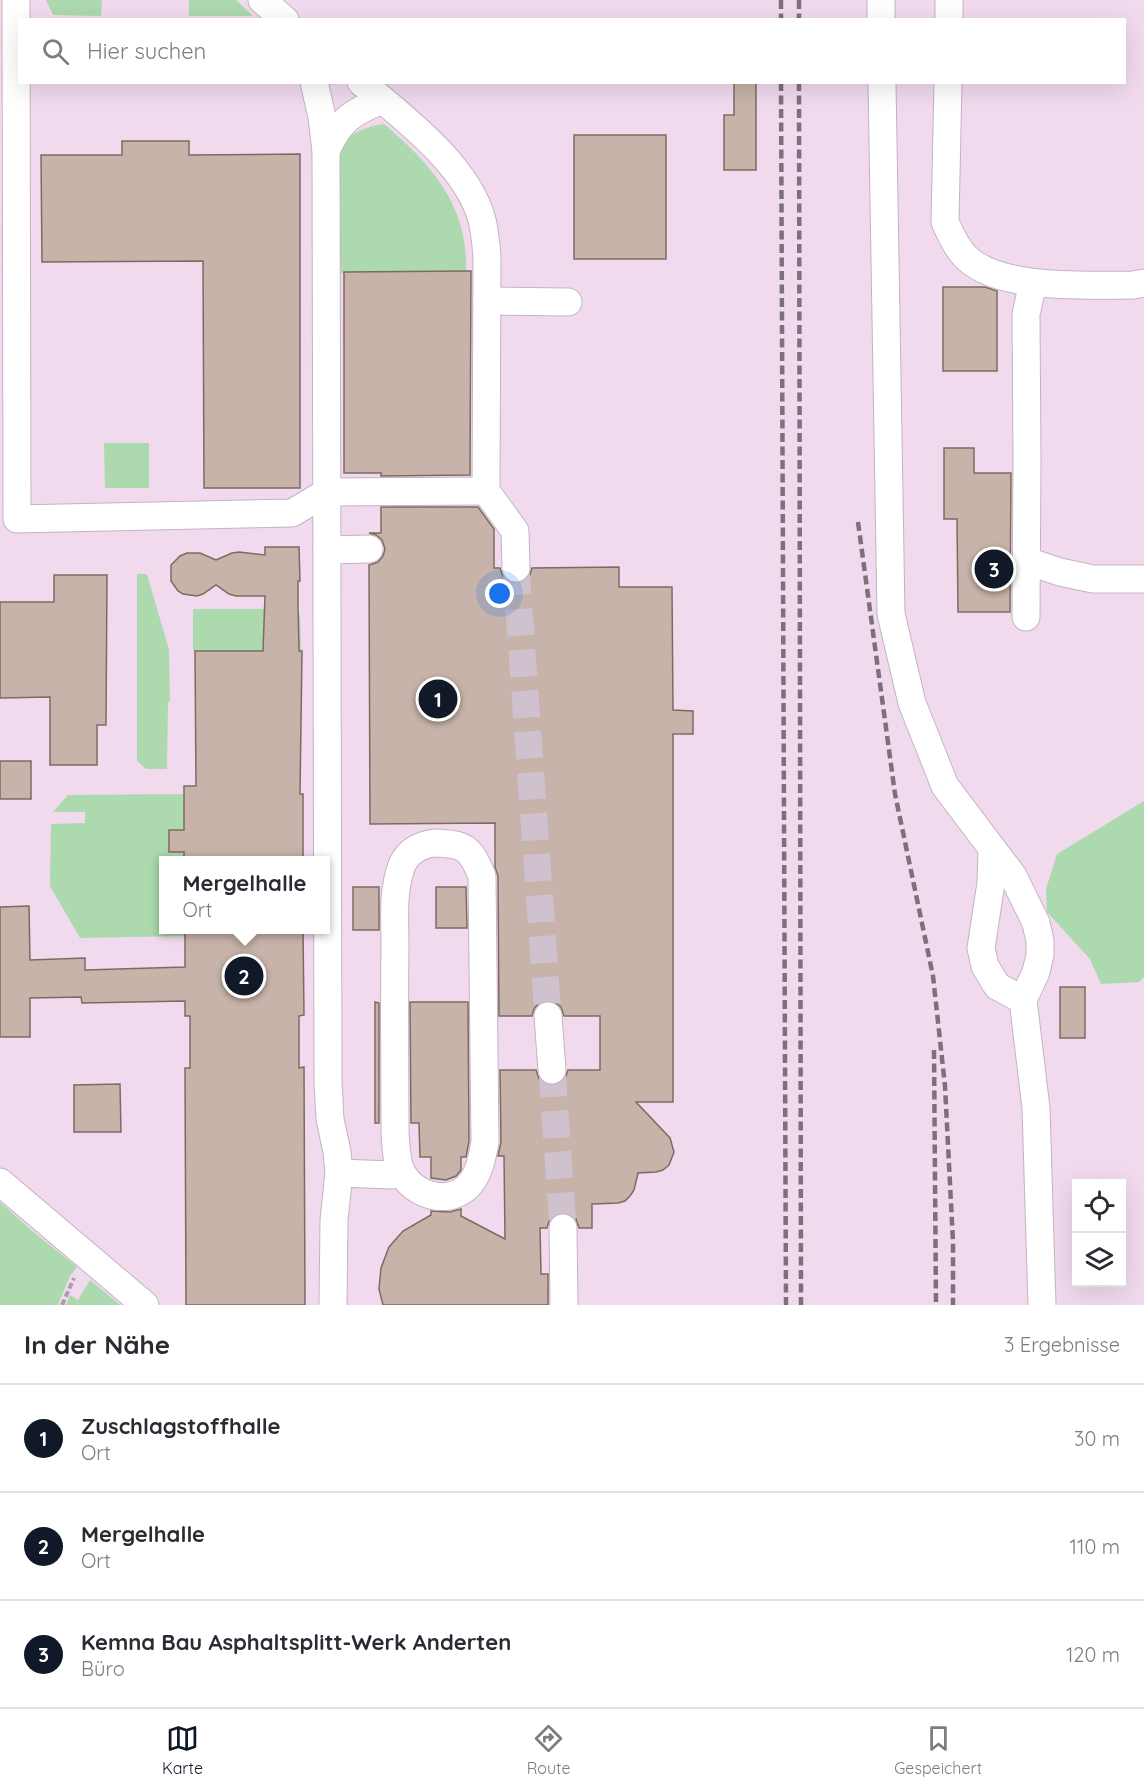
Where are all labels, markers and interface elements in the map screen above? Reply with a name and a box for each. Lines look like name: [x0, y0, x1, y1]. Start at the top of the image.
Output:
search box: [18, 18, 1126, 84]
icon: search: [39, 35, 72, 68]
text: Hier suchen: [87, 37, 206, 65]
pin: 3: [974, 546, 1014, 592]
your location: [485, 579, 514, 608]
pin: 1: [418, 676, 458, 722]
popup: [159, 856, 330, 934]
text: Mergelhalle: [182, 869, 307, 897]
text: Ort: [182, 897, 212, 922]
pin: 2: [224, 954, 264, 998]
map controls: [1072, 1179, 1126, 1287]
button: locate: [1072, 1179, 1126, 1233]
button: layers: [1072, 1233, 1126, 1287]
text: In der Nähe: [24, 1328, 170, 1361]
text: 3 Ergebnisse: [1004, 1332, 1120, 1357]
text: Zuschlagstoffhalle: [81, 1412, 280, 1440]
text: 1: [40, 1426, 47, 1451]
text: 30 m: [1074, 1426, 1120, 1451]
text: Ort: [81, 1440, 111, 1465]
text: Mergelhalle: [81, 1520, 205, 1548]
text: 2: [38, 1534, 49, 1559]
text: 110 m: [1070, 1534, 1120, 1559]
text: Ort: [81, 1548, 111, 1573]
text: Kemna Bau Asphaltsplitt-Werk Anderten: [81, 1628, 511, 1656]
text: 3: [38, 1642, 49, 1667]
text: 120 m: [1066, 1642, 1120, 1667]
text: Büro: [81, 1656, 125, 1681]
tab: Karte: [162, 1722, 203, 1778]
tab: Route: [527, 1722, 570, 1778]
tab: Gespeichert: [894, 1722, 982, 1778]

